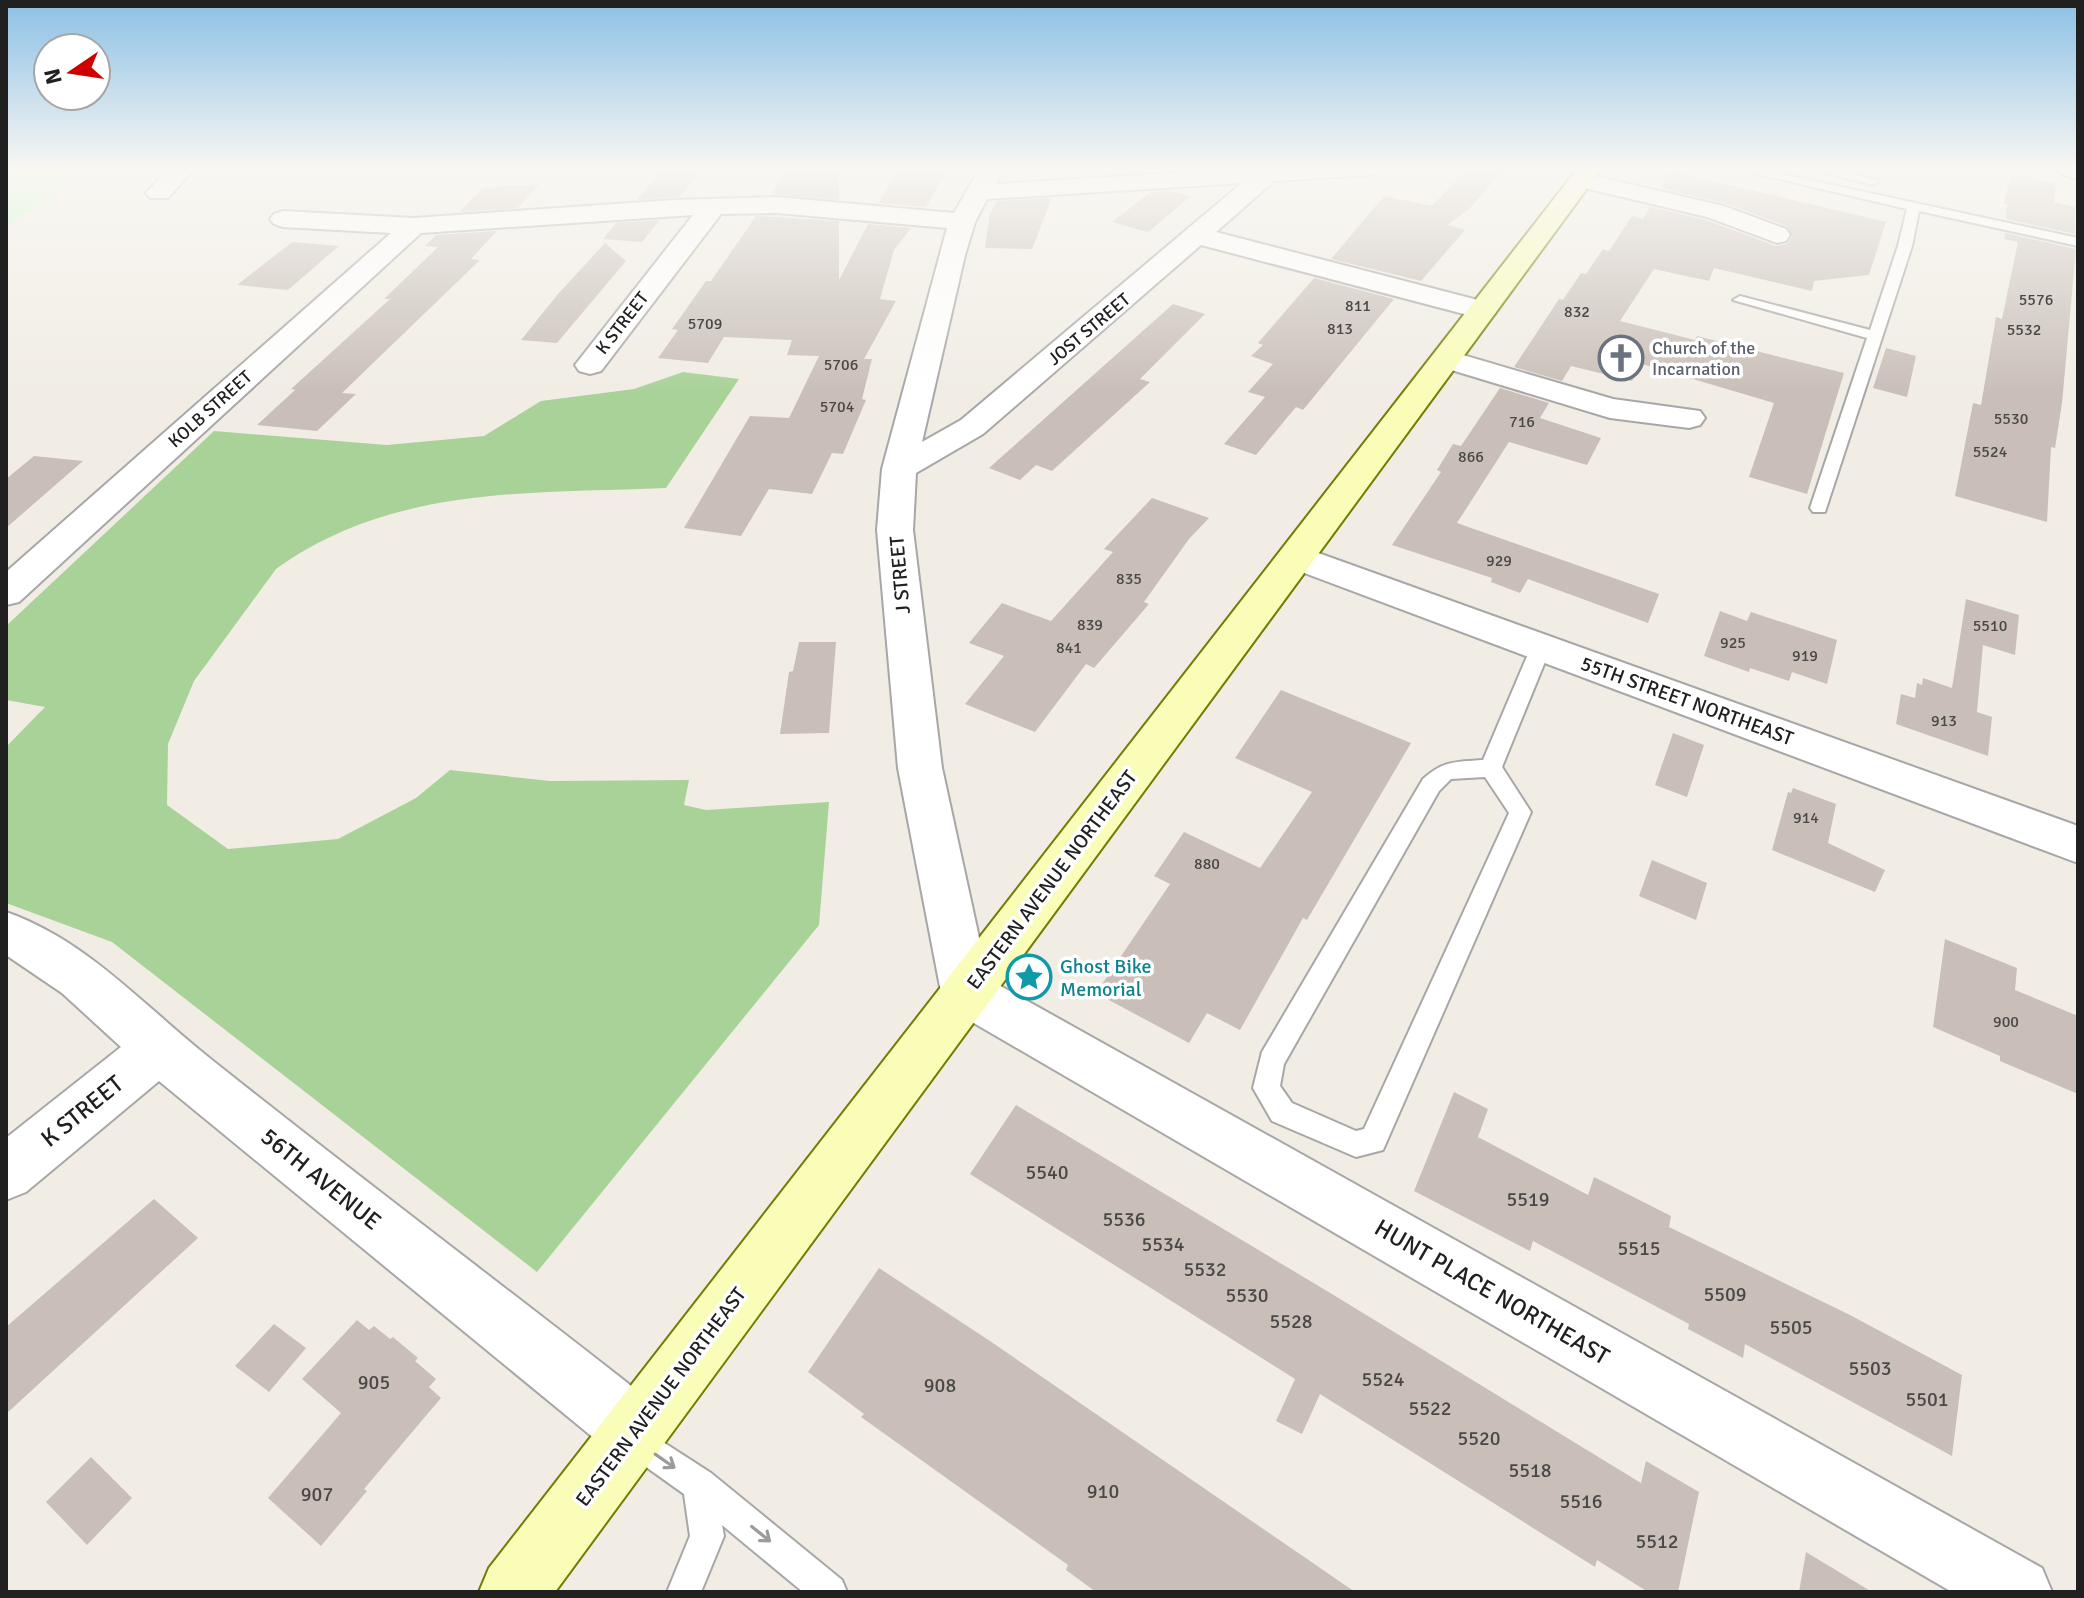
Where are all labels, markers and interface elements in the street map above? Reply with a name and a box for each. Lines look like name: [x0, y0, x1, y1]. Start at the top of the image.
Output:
north arrow: [32, 32, 112, 112]
text: N: [38, 66, 68, 87]
street label: K STREET: [591, 287, 653, 359]
street label: JOST STREET: [1043, 288, 1135, 370]
house number: 5576: [2019, 290, 2053, 310]
house number: 811: [1345, 296, 1371, 316]
house number: 832: [1564, 302, 1590, 322]
house number: 5709: [688, 314, 722, 334]
house number: 813: [1327, 319, 1353, 339]
house number: 5532: [2007, 320, 2041, 340]
church icon: Church of the Incarnation: [1597, 334, 1645, 382]
place label: Church of the Incarnation: [1652, 337, 1755, 380]
house number: 5706: [824, 355, 858, 375]
street label: KOLB STREET: [164, 366, 256, 452]
house number: 5704: [820, 397, 855, 417]
house number: 5530: [1994, 409, 2028, 429]
house number: 716: [1509, 412, 1535, 432]
house number: 5524: [1973, 442, 2008, 462]
house number: 866: [1458, 447, 1484, 467]
street label: J STREET: [884, 535, 916, 615]
house number: 929: [1486, 551, 1512, 571]
house number: 835: [1116, 569, 1142, 589]
house number: 839: [1077, 615, 1103, 635]
house number: 5510: [1973, 616, 2007, 636]
house number: 925: [1720, 633, 1746, 653]
house number: 841: [1056, 638, 1082, 658]
house number: 919: [1792, 646, 1818, 666]
street label: 55TH STREET NORTHEAST: [1577, 651, 1797, 751]
house number: 913: [1931, 711, 1957, 731]
street label: EASTERN AVENUE NORTHEAST: [961, 765, 1143, 994]
house number: 914: [1793, 808, 1819, 828]
house number: 880: [1194, 854, 1220, 874]
place icon: Ghost Bike Memorial: [1005, 953, 1053, 1001]
place label: Ghost Bike Memorial: [1060, 954, 1151, 1002]
house number: 900: [1993, 1012, 2019, 1032]
street label: K STREET: [35, 1069, 129, 1153]
street label: 56TH AVENUE: [255, 1121, 387, 1237]
house number: 5540: [1025, 1160, 1069, 1185]
house number: 5519: [1506, 1187, 1550, 1212]
house number: 5536: [1102, 1207, 1146, 1232]
street label: HUNT PLACE NORTHEAST: [1369, 1212, 1615, 1372]
house number: 5534: [1141, 1232, 1185, 1257]
house number: 5515: [1617, 1236, 1661, 1261]
house number: 5532: [1183, 1257, 1227, 1282]
street label: EASTERN AVENUE NORTHEAST: [570, 1282, 752, 1511]
house number: 5509: [1703, 1282, 1747, 1307]
house number: 5530: [1225, 1283, 1269, 1308]
house number: 5528: [1269, 1309, 1313, 1334]
house number: 5505: [1769, 1315, 1813, 1340]
house number: 5503: [1848, 1356, 1892, 1381]
house number: 5524: [1361, 1367, 1405, 1392]
house number: 905: [358, 1370, 390, 1395]
house number: 908: [924, 1373, 956, 1398]
house number: 5501: [1905, 1387, 1949, 1412]
house number: 5522: [1408, 1396, 1452, 1421]
house number: 5520: [1457, 1426, 1501, 1451]
one-way arrow: [653, 1453, 675, 1470]
house number: 5518: [1508, 1458, 1552, 1483]
house number: 910: [1087, 1479, 1119, 1504]
house number: 907: [301, 1482, 333, 1507]
house number: 5516: [1559, 1489, 1603, 1514]
one-way arrow: [750, 1524, 771, 1542]
house number: 5512: [1635, 1529, 1679, 1554]

